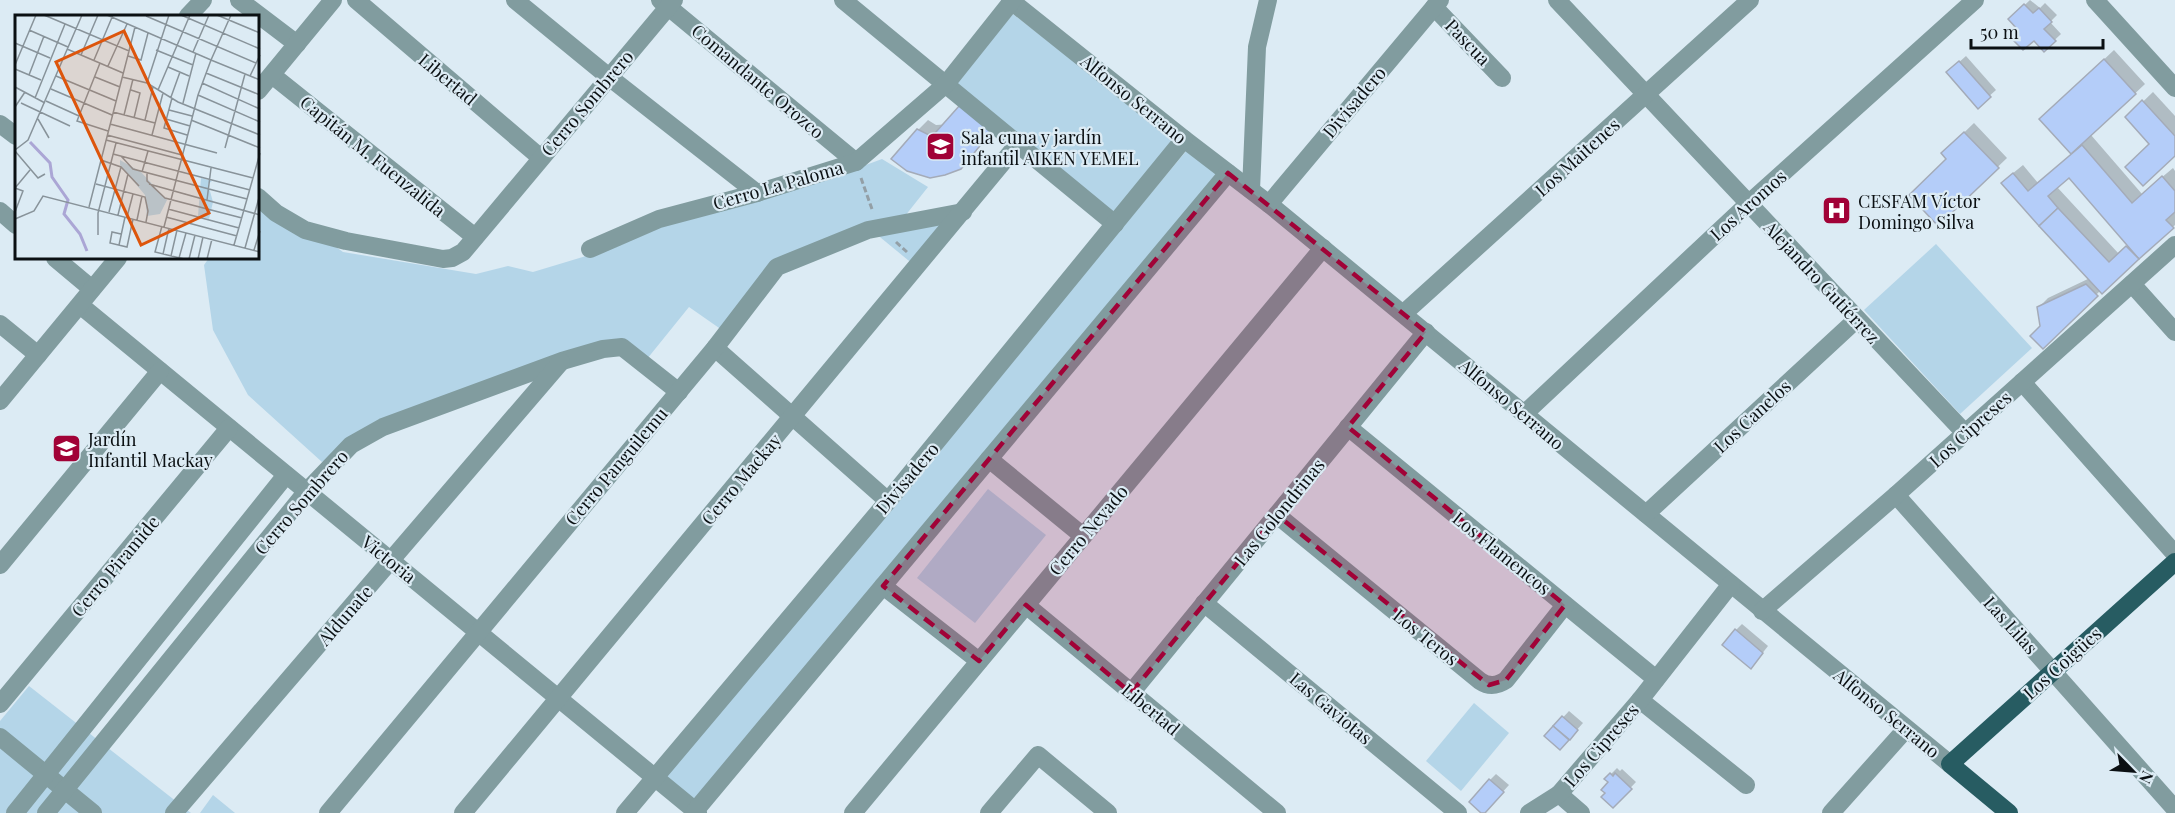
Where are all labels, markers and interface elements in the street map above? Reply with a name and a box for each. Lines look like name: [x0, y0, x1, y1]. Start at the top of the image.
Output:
scale bar: [1971, 12, 2103, 50]
street label: Pascua: [1440, 14, 1496, 70]
inset map: [15, 15, 260, 260]
street label: Comandante Orozco: [687, 18, 829, 144]
text: 50 m: [1980, 20, 2019, 44]
street label: Cerro Sombrero: [536, 45, 639, 161]
street label: Libertad: [414, 48, 483, 111]
street label: Alfonso Serrano: [1075, 48, 1192, 149]
street label: Divisadero: [1317, 61, 1391, 143]
street label: Capitán M. Fuenzalida: [295, 90, 451, 222]
street label: Los Maitenes: [1530, 113, 1624, 201]
place label: Sala cuna y jardín infantil AIKEN YEMEL: [961, 125, 1139, 170]
school or university icon: Sala cuna y jardín infantil AIKEN YEMEL: [924, 131, 956, 163]
street label: Cerro La Paloma: [710, 155, 846, 215]
street label: Los Aromos: [1705, 164, 1791, 246]
place label: CESFAM Víctor Domingo Silva: [1858, 189, 1981, 234]
hospital icon: CESFAM Víctor Domingo Silva: [1821, 195, 1853, 227]
street label: Alejandro Gutiérrez: [1758, 215, 1885, 349]
street label: Alfonso Serrano: [1454, 353, 1569, 455]
street label: Los Canelos: [1708, 374, 1796, 458]
street label: Los Cipreses: [1924, 386, 2016, 472]
street label: Cerro Panguilemu: [560, 401, 673, 530]
place label: Jardín Infantil Mackay: [87, 427, 213, 472]
street label: Cerro Mackay: [696, 428, 786, 530]
school or university icon: Jardín Infantil Mackay: [51, 433, 83, 465]
street label: Divisadero: [870, 437, 944, 519]
street label: Cerro Sombrero: [249, 444, 353, 559]
street label: Las Golondrinas: [1228, 453, 1330, 571]
street label: Cerro Nevado: [1043, 480, 1133, 580]
street label: Los Flamencos: [1448, 506, 1556, 600]
street label: Cerro Piramide: [66, 510, 164, 622]
street label: Victoria: [356, 529, 421, 588]
street label: Aldunate: [312, 580, 378, 651]
street label: Las Lilas: [1979, 591, 2043, 659]
street label: Los Teros: [1388, 603, 1464, 671]
street label: Los Coigües: [2018, 621, 2106, 705]
street label: Alfonso Serrano: [1828, 662, 1945, 763]
street label: Las Gaviotas: [1285, 666, 1377, 750]
street label: Libertad: [1117, 678, 1186, 741]
street label: Los Cipreses: [1558, 698, 1644, 792]
north arrow: [2103, 741, 2163, 801]
text: N: [2135, 768, 2159, 788]

